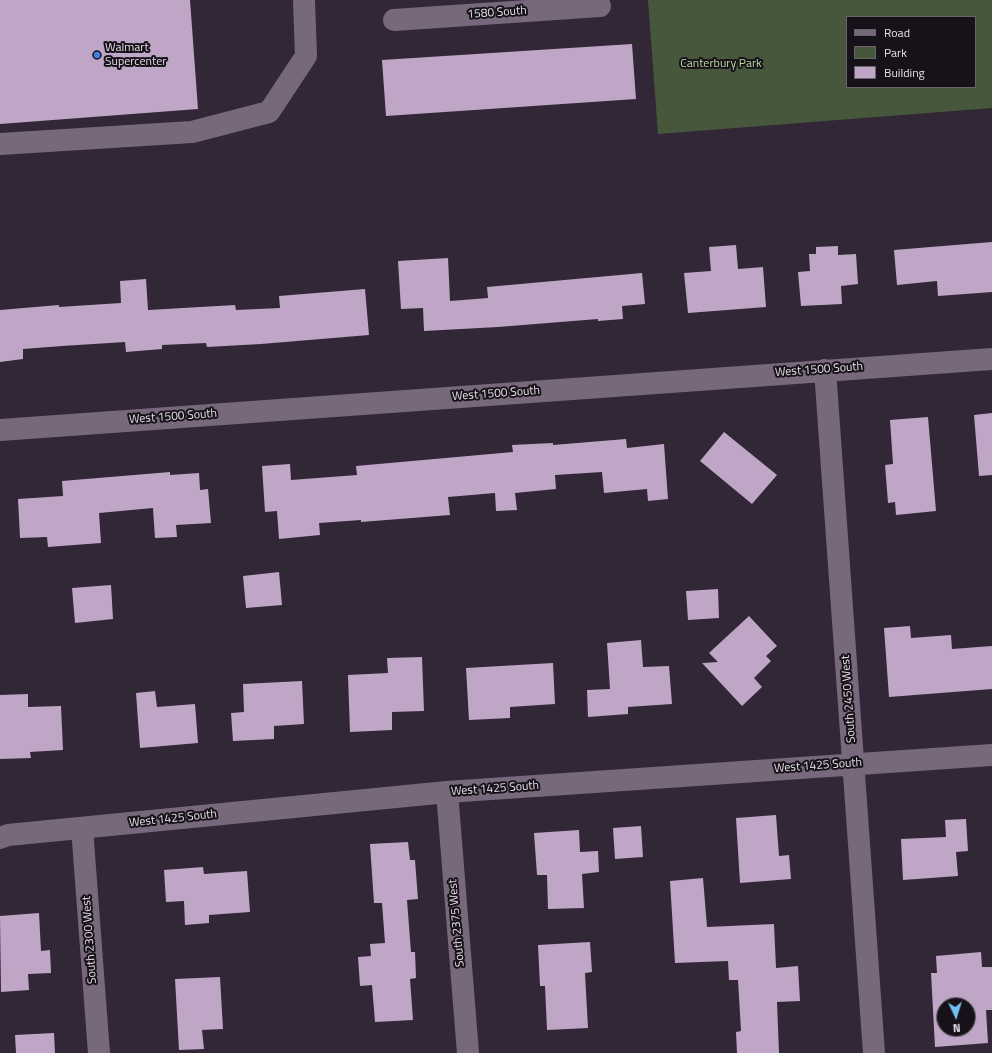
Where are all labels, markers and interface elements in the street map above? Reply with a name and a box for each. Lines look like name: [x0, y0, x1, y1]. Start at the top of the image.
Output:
street label: 1580 South: [467, 4, 527, 22]
legend: [846, 16, 976, 88]
text: Road: [884, 23, 910, 42]
place label: Walmart Supercenter: [105, 41, 166, 69]
text: Park: [884, 43, 907, 62]
marker: Walmart Supercenter: [92, 50, 102, 60]
park label: Canterbury Park: [680, 57, 762, 71]
text: Building: [884, 63, 925, 82]
street label: West 1500 South: [774, 360, 864, 380]
street label: West 1500 South: [451, 384, 541, 404]
street label: West 1500 South: [128, 407, 218, 427]
street label: South 2450 West: [839, 654, 859, 744]
street label: West 1425 South: [773, 756, 863, 776]
street label: West 1425 South: [450, 779, 540, 799]
street label: West 1425 South: [128, 807, 218, 831]
street label: South 2375 West: [446, 878, 468, 968]
street label: South 2300 West: [80, 895, 100, 985]
north arrow: [936, 997, 976, 1037]
text: N: [952, 1020, 961, 1036]

